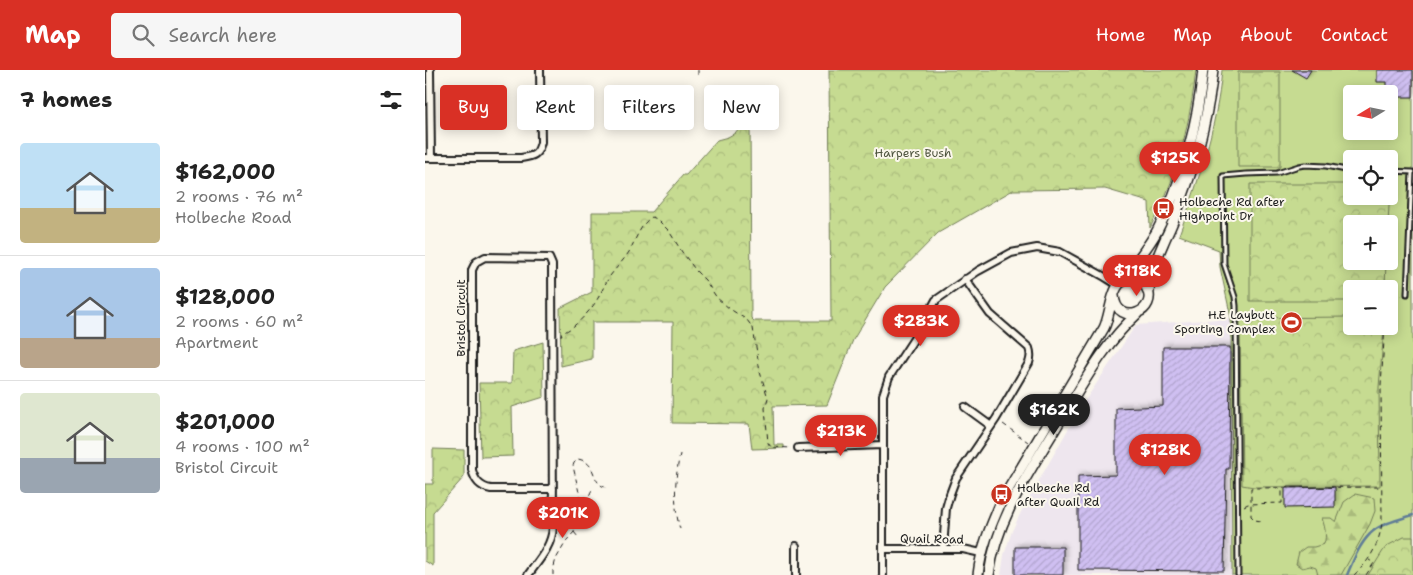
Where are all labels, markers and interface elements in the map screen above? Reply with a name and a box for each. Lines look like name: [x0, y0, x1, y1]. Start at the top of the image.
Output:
search box: [111, 13, 461, 58]
text: Map: [25, 19, 81, 51]
icon: search: [129, 21, 157, 49]
text: Search here: [169, 23, 277, 48]
text: Home: [1096, 23, 1145, 47]
text: Map: [1173, 23, 1212, 47]
text: About: [1240, 23, 1293, 47]
text: Contact: [1321, 23, 1388, 47]
chip: Buy: [440, 85, 507, 130]
chip: Rent: [517, 85, 594, 130]
chip: Filters: [604, 85, 694, 130]
chip: New: [704, 85, 779, 130]
north arrow: [1343, 85, 1397, 140]
map controls: [1343, 85, 1398, 335]
text: 7 homes: [20, 86, 112, 114]
icon: filters: [377, 86, 405, 114]
pin: $125K: [1140, 142, 1210, 184]
park label: Harpers Bush: [875, 145, 951, 161]
text: $125K: [1150, 147, 1200, 168]
button: locate: [1343, 150, 1398, 205]
text: $162,000: [175, 158, 276, 186]
icon: home: [60, 163, 120, 223]
text: 2 rooms · 76 m²: [175, 186, 303, 207]
place label: Holbeche Rd after Highpoint Dr: [1179, 194, 1285, 224]
bus stop icon: Holbeche Rd after Highpoint Dr: [1151, 197, 1175, 221]
text: Holbeche Road: [175, 207, 292, 228]
button: +: [1343, 215, 1398, 270]
pin: $118K: [1102, 254, 1172, 297]
text: $118K: [1114, 260, 1160, 281]
street label: Bristol Circuit: [453, 279, 469, 357]
button: −: [1343, 280, 1398, 335]
text: $128,000: [175, 283, 275, 311]
icon: home: [60, 288, 120, 348]
pin: $283K: [886, 304, 956, 347]
place label: H.E Laybutt Sporting Complex: [1175, 307, 1275, 337]
text: $283K: [894, 310, 948, 331]
sports icon: H.E Laybutt Sporting Complex: [1279, 310, 1303, 334]
text: 2 rooms · 60 m²: [175, 311, 303, 332]
text: Apartment: [175, 332, 258, 353]
pin: $162K: [1019, 394, 1089, 436]
text: $162K: [1029, 399, 1079, 420]
text: $201,000: [175, 408, 275, 436]
icon: home: [60, 413, 120, 473]
pin: $213K: [806, 414, 876, 457]
text: $213K: [816, 420, 866, 441]
pin: $128K: [1130, 434, 1200, 476]
text: 4 rooms · 100 m²: [175, 436, 310, 457]
text: $128K: [1140, 439, 1190, 460]
text: Bristol Circuit: [175, 457, 278, 478]
place label: Holbeche Rd after Quail Rd: [1017, 480, 1100, 510]
bus stop icon: Holbeche Rd after Quail Rd: [989, 483, 1013, 507]
pin: $201K: [528, 496, 598, 539]
text: $201K: [538, 502, 588, 523]
street label: Quail Road: [900, 530, 965, 548]

